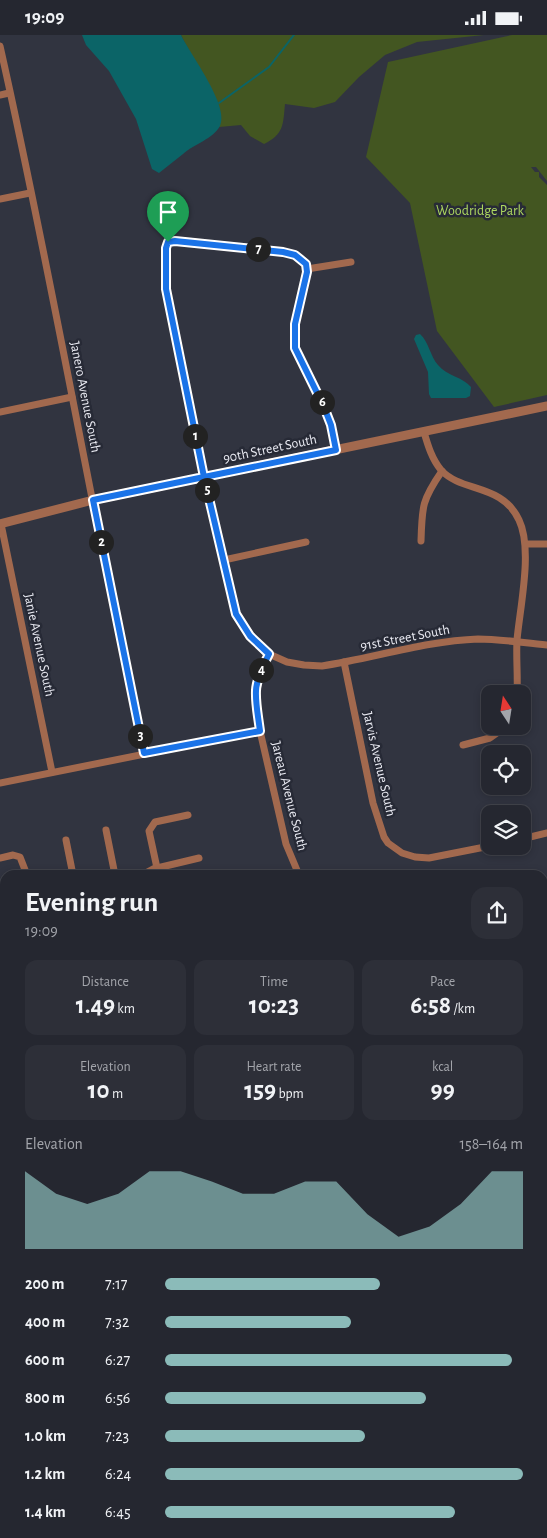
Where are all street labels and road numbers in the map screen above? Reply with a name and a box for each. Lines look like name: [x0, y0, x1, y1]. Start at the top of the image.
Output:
street label: Janero Avenue South: [67, 340, 103, 454]
street label: 90th Street South: [222, 432, 318, 466]
street label: Janie Avenue South: [21, 592, 57, 698]
street label: 91st Street South: [359, 622, 451, 654]
street label: Jarvis Avenue South: [360, 710, 398, 818]
street label: Jareau Avenue South: [269, 740, 309, 852]

